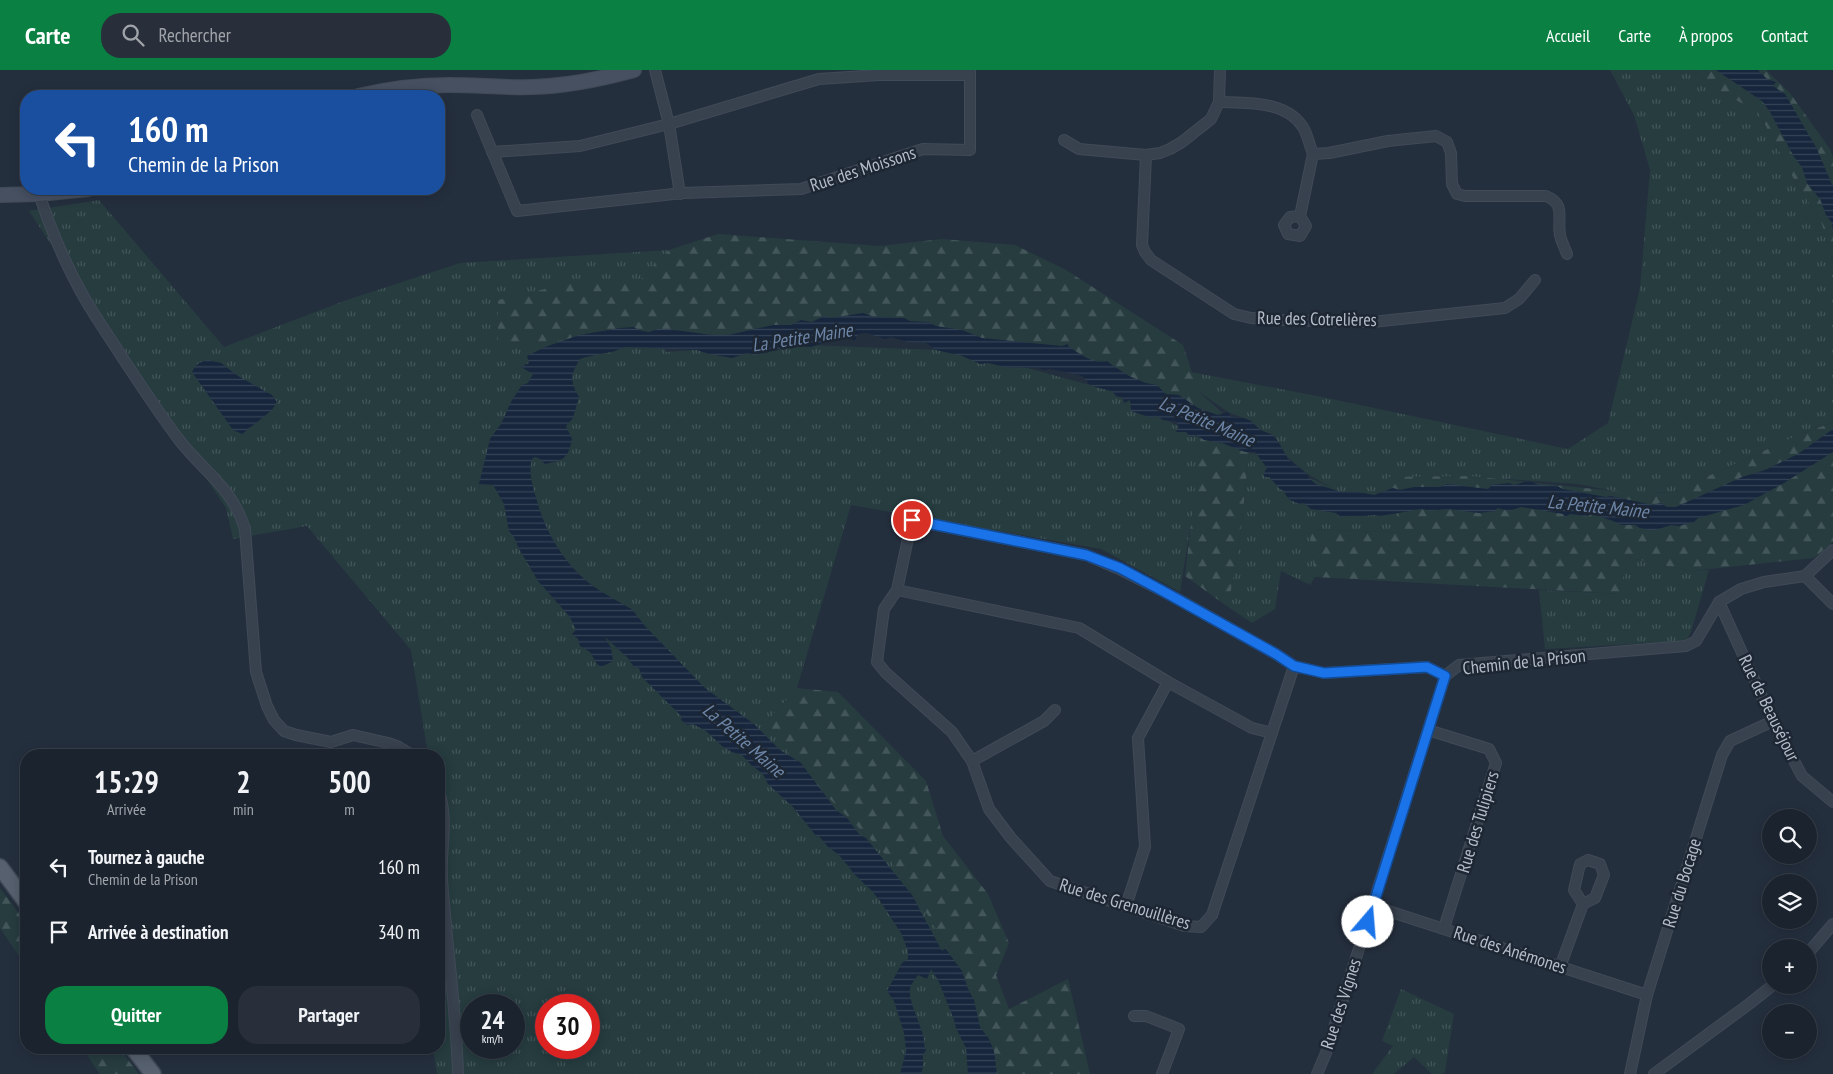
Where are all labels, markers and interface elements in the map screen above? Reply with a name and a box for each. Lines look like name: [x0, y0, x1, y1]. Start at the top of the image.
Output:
search box: [101, 13, 451, 58]
text: Carte: [25, 20, 71, 51]
icon: search: [119, 21, 147, 49]
text: Rechercher: [159, 23, 231, 47]
text: Accueil: [1546, 24, 1590, 47]
text: Carte: [1618, 24, 1651, 47]
text: À propos: [1679, 24, 1733, 47]
text: Contact: [1761, 24, 1808, 47]
text: 160 m: [128, 106, 209, 152]
icon: left: [45, 110, 110, 175]
street label: Rue des Moissons: [807, 141, 919, 196]
text: Chemin de la Prison: [128, 150, 279, 178]
street label: Rue des Cotrelières: [1257, 306, 1377, 331]
water label: La Petite Maine: [750, 317, 855, 357]
water label: La Petite Maine: [1156, 390, 1259, 452]
water label: La Petite Maine: [1546, 489, 1651, 523]
pin: [891, 499, 933, 541]
icon: arrive: [898, 506, 926, 534]
street label: Chemin de la Prison: [1461, 644, 1587, 679]
street label: Rue de Beauséjour: [1734, 651, 1805, 765]
water label: La Petite Maine: [698, 698, 791, 783]
text: 15:29: [94, 762, 159, 801]
text: 2: [236, 762, 251, 801]
text: 500: [328, 762, 371, 801]
street label: Rue des Tulipiers: [1451, 768, 1504, 875]
text: Arrivée: [107, 799, 146, 819]
text: min: [233, 799, 254, 819]
text: m: [344, 799, 355, 819]
map controls: [1762, 809, 1817, 1059]
button: search: [1762, 809, 1817, 864]
street label: Rue du Bocage: [1657, 835, 1706, 930]
text: Tournez à gauche: [88, 845, 205, 869]
icon: left: [45, 853, 73, 881]
text: 160 m: [378, 855, 420, 879]
text: Chemin de la Prison: [88, 869, 198, 889]
street label: Rue des Grenouillères: [1057, 873, 1193, 934]
button: layers: [1762, 874, 1817, 929]
position arrow: [1341, 895, 1393, 947]
icon: arrive: [45, 918, 73, 946]
text: Arrivée à destination: [88, 920, 229, 944]
text: 340 m: [378, 920, 420, 944]
street label: Rue des Anémones: [1451, 920, 1569, 979]
button: +: [1762, 939, 1817, 994]
street label: Rue des Vignes: [1315, 956, 1366, 1052]
button: Quitter: [45, 986, 228, 1044]
button: Partager: [238, 986, 420, 1044]
speed limit sign: 30: [535, 994, 600, 1059]
text: 24: [481, 1004, 504, 1036]
button: −: [1762, 1004, 1817, 1059]
text: km/h: [482, 1031, 503, 1046]

